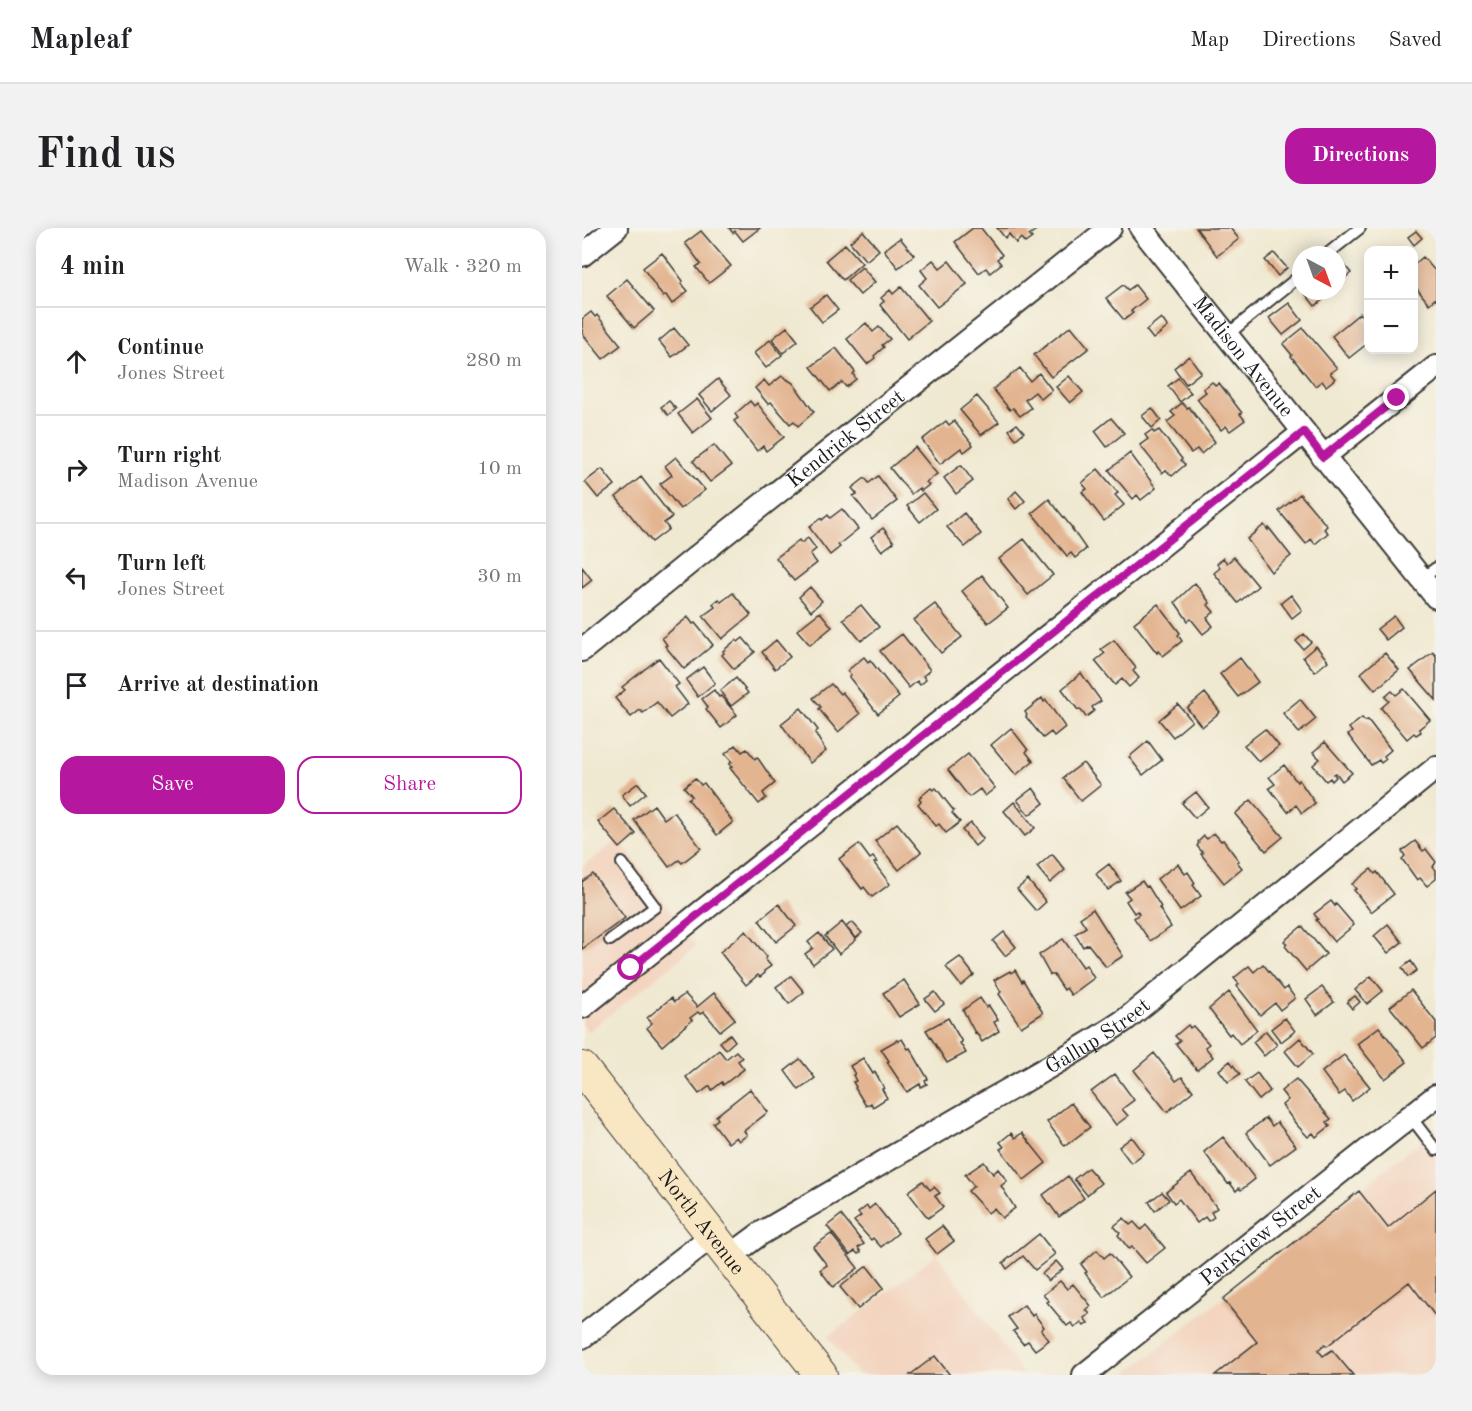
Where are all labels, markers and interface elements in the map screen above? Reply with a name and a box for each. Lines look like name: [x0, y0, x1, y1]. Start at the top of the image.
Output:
text: Mapleaf: [30, 27, 130, 55]
text: Map: [1190, 30, 1229, 51]
text: Directions: [1262, 30, 1356, 51]
text: Saved: [1389, 30, 1442, 51]
button: Directions: [1285, 128, 1436, 184]
text: Find us: [36, 135, 175, 177]
north arrow: [1292, 246, 1346, 300]
map controls: [1364, 246, 1418, 354]
button: +: [1364, 246, 1418, 300]
text: 4 min: [60, 254, 125, 280]
text: Walk · 320 m: [403, 257, 522, 277]
street label: Madison Avenue: [1188, 293, 1297, 421]
button: −: [1364, 300, 1418, 354]
text: Continue: [117, 337, 204, 359]
icon: ahead: [60, 345, 93, 378]
text: 280 m: [466, 351, 522, 371]
text: Jones Street: [117, 364, 225, 384]
route end: [1383, 384, 1409, 410]
street label: Kendrick Street: [784, 386, 909, 492]
text: Turn right: [117, 445, 221, 467]
icon: right: [60, 453, 93, 486]
text: 10 m: [477, 459, 522, 479]
text: Madison Avenue: [117, 472, 258, 492]
text: Turn left: [117, 553, 206, 575]
icon: left: [60, 561, 93, 594]
text: 30 m: [477, 567, 522, 587]
text: Jones Street: [117, 580, 225, 600]
icon: arrive: [60, 669, 93, 702]
text: Arrive at destination: [117, 674, 319, 696]
button: Save: [60, 756, 285, 814]
button: Share: [297, 756, 522, 814]
route start: [617, 954, 643, 980]
street label: Gallup Street: [1042, 995, 1155, 1079]
street label: North Avenue: [653, 1166, 748, 1279]
street label: Parkview Street: [1197, 1182, 1326, 1291]

